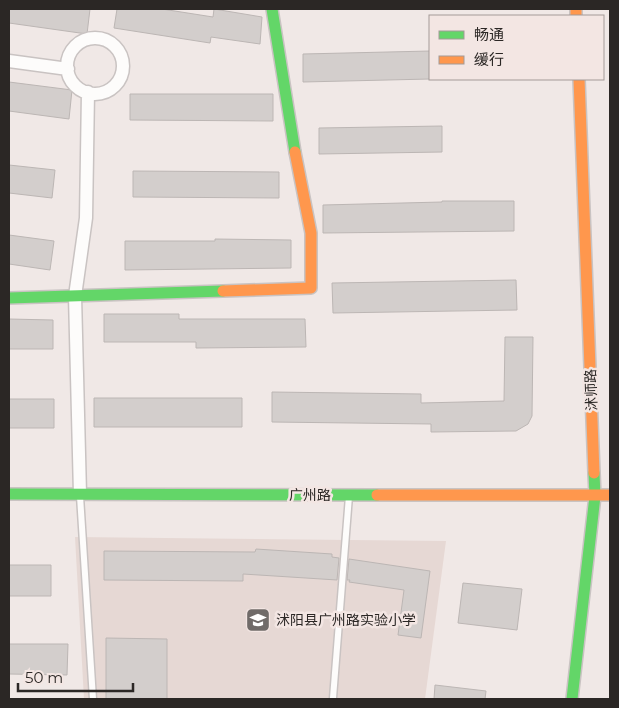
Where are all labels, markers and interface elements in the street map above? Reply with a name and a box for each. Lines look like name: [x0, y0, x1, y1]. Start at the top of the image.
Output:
legend: [429, 15, 604, 80]
text: 畅通: [474, 25, 504, 44]
text: 缓行: [474, 50, 504, 69]
street label: 沭师路: [581, 369, 601, 411]
street label: 广州路: [289, 486, 331, 504]
school or university icon: 沭阳县广州路实验小学: [245, 607, 271, 633]
place label: 沭阳县广州路实验小学: [276, 611, 416, 629]
scale bar: [18, 660, 132, 692]
text: 50 m: [25, 668, 63, 687]

